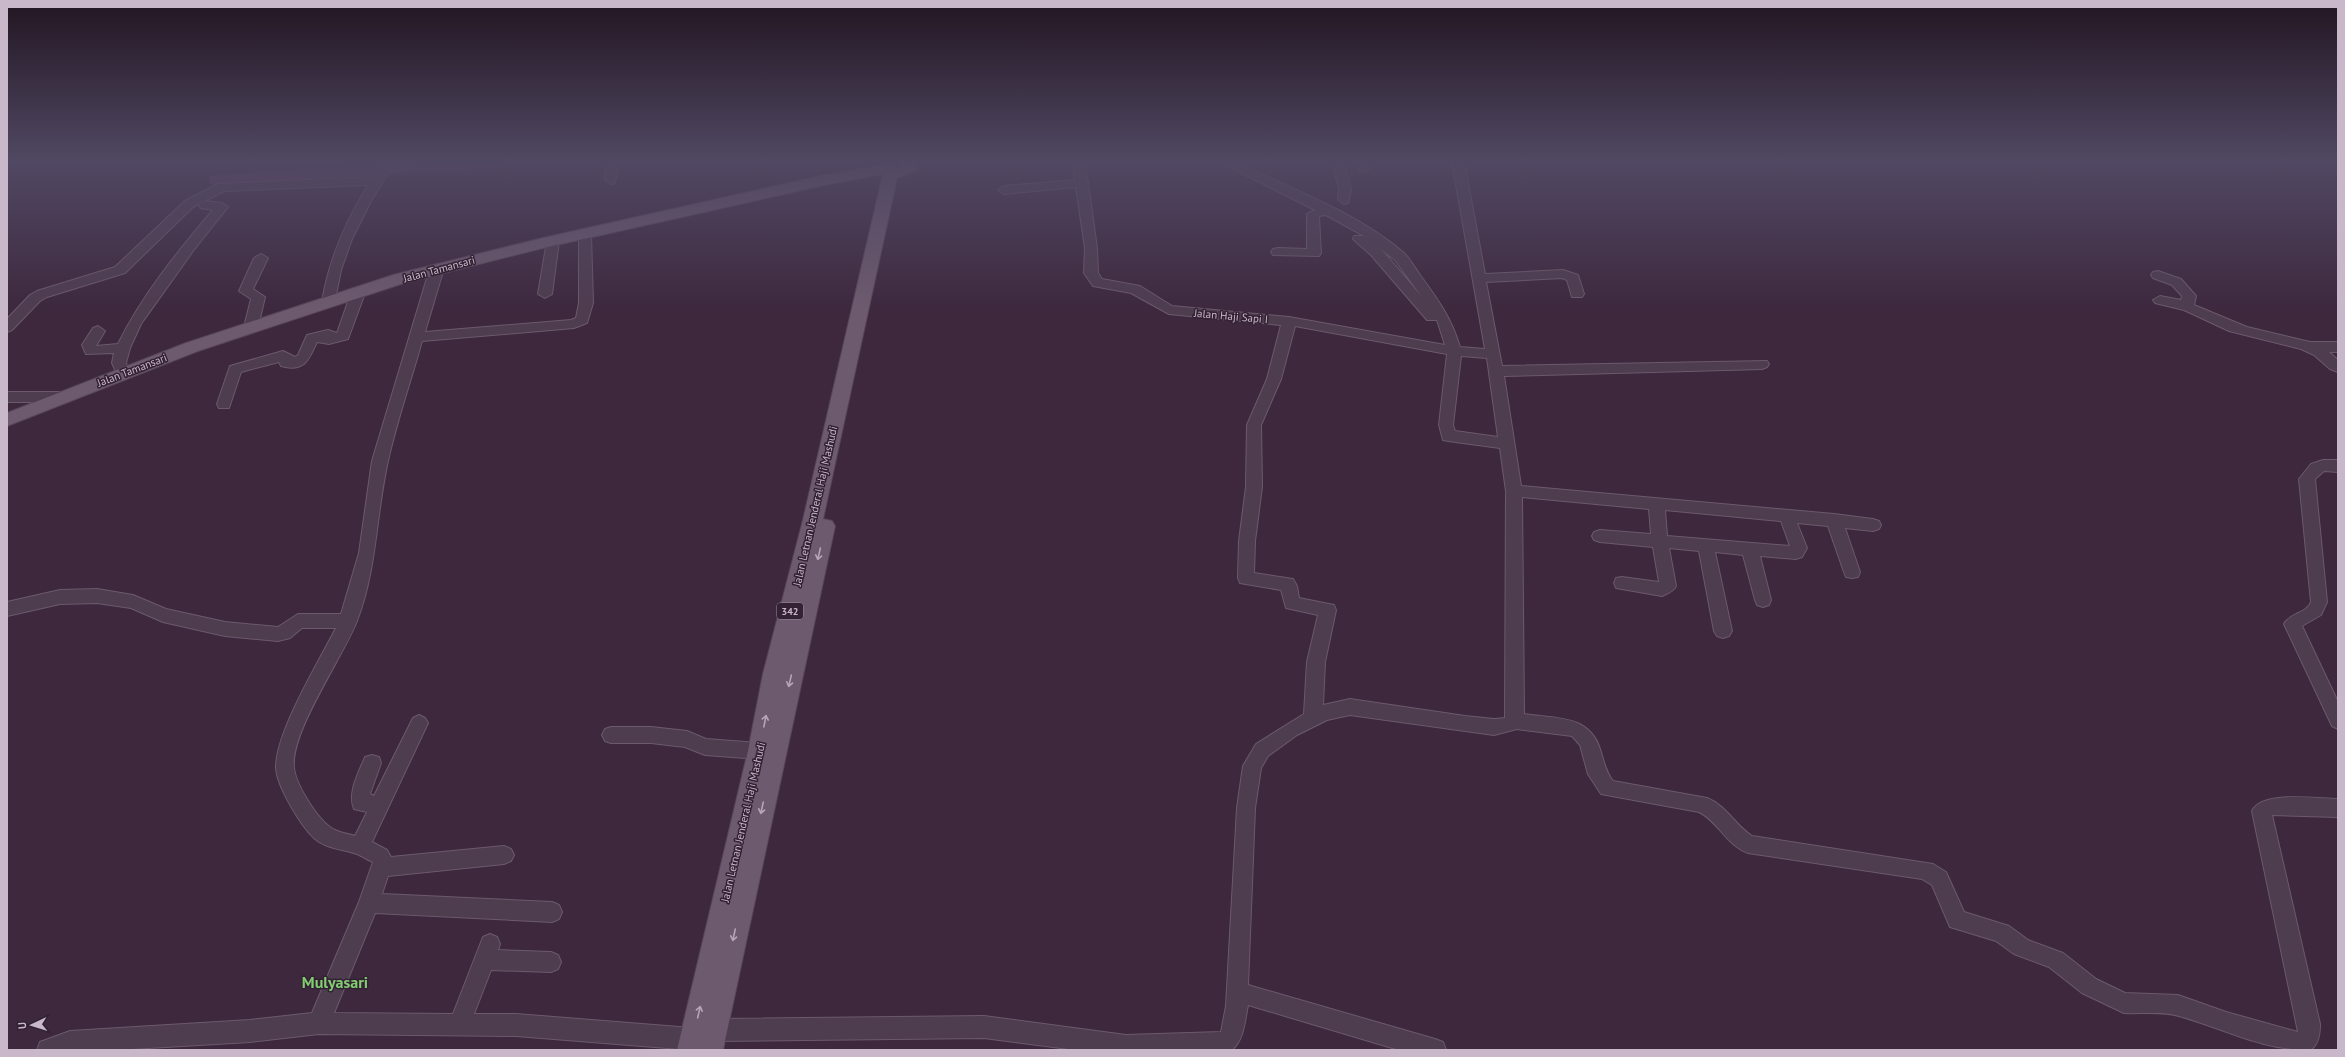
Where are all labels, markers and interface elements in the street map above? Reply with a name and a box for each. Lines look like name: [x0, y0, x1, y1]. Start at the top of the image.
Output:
street label: Jalan Tamansari: [401, 253, 476, 286]
street label: Jalan Haji Sapi I: [1192, 306, 1269, 326]
street label: Jalan Tamansari: [94, 350, 169, 390]
street label: Jalan Letnan Jenderal Haji Mashudi: [790, 424, 840, 588]
one-way arrow: [814, 547, 822, 560]
road number: 342: [777, 603, 803, 619]
one-way arrow: [786, 674, 794, 687]
one-way arrow: [761, 715, 769, 728]
street label: Jalan Letnan Jenderal Haji Mashudi: [718, 740, 768, 904]
one-way arrow: [758, 801, 766, 814]
one-way arrow: [729, 928, 737, 941]
district label: Mulyasari: [302, 972, 368, 992]
north arrow: [12, 1005, 52, 1045]
one-way arrow: [695, 1006, 703, 1019]
text: U: [15, 1022, 29, 1030]

